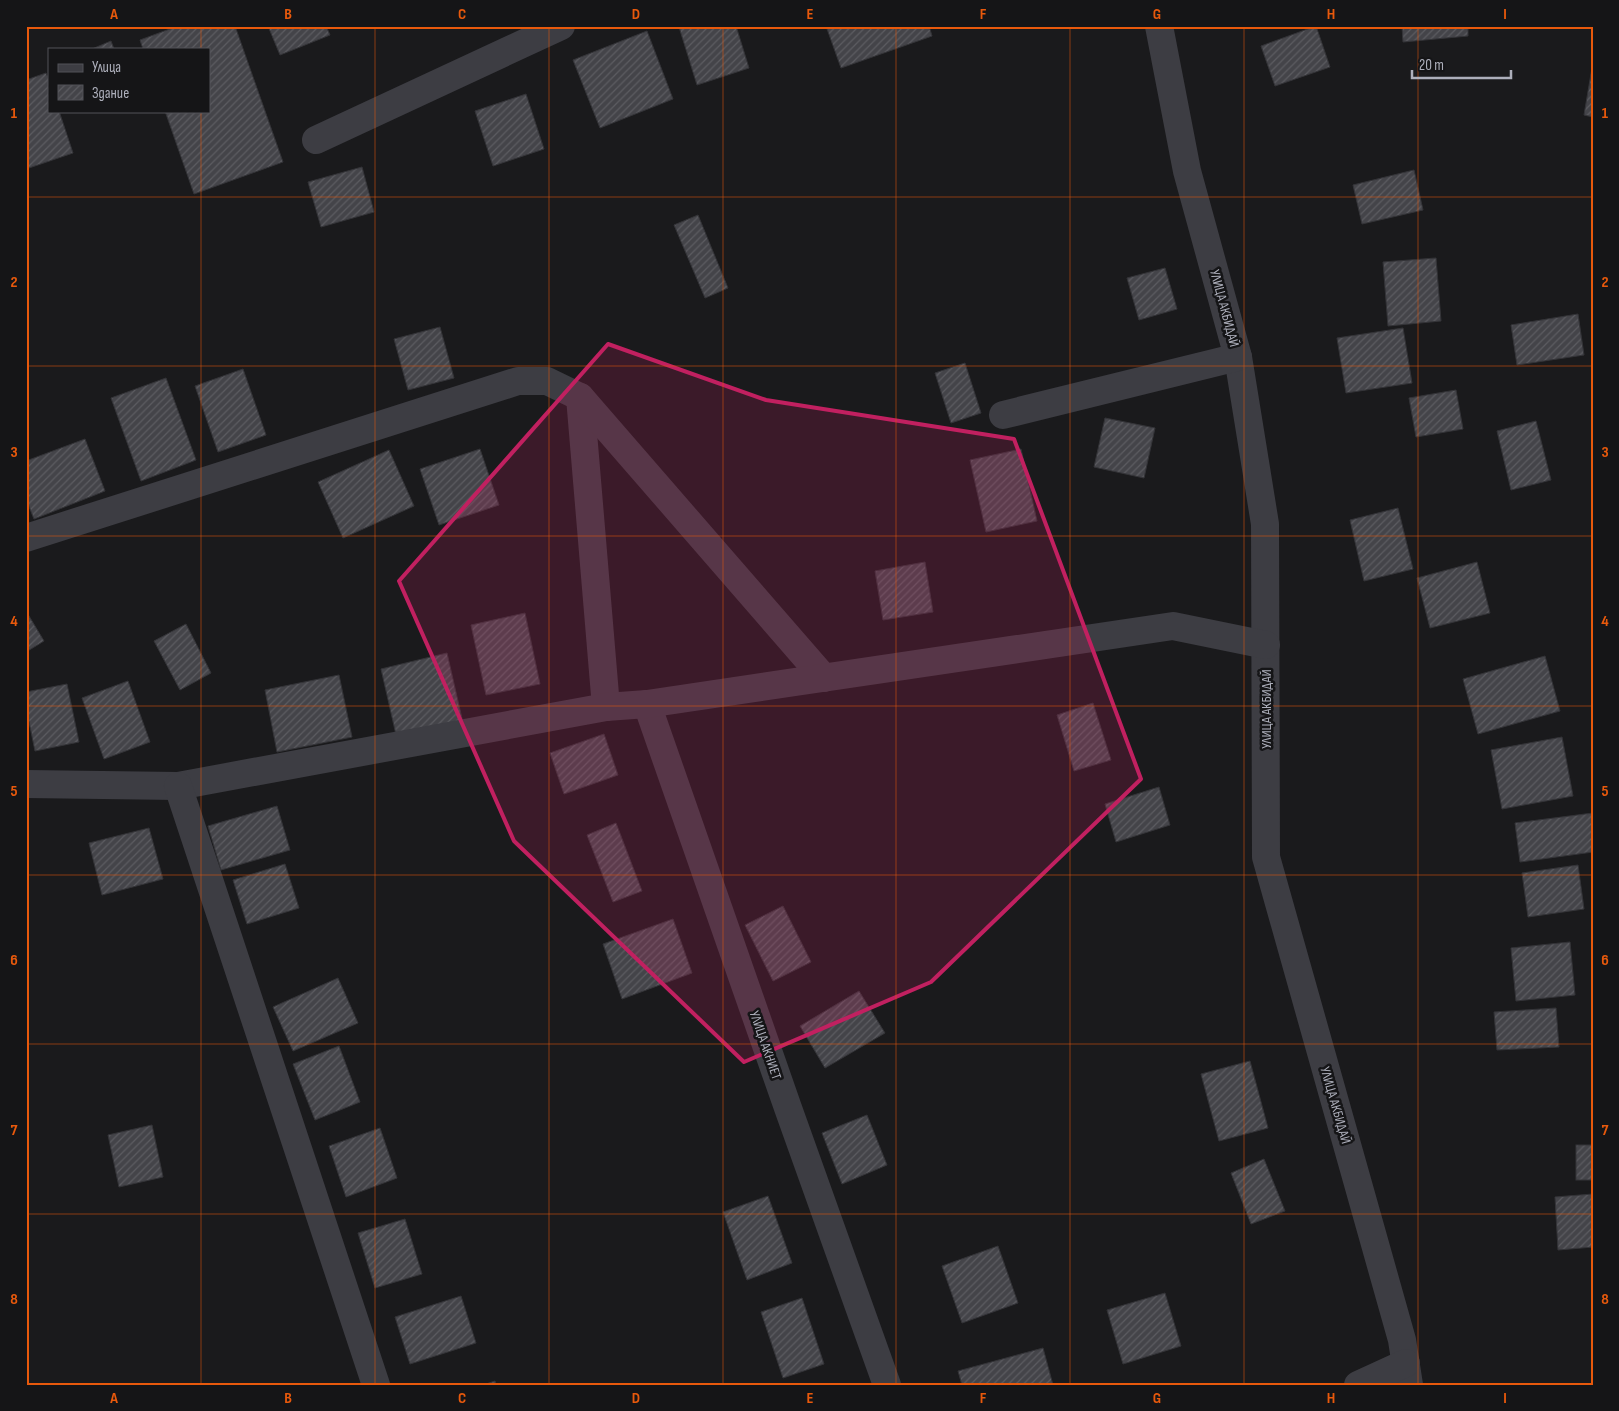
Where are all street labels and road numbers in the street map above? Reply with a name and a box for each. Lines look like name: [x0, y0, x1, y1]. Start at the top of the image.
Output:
street label: УЛИЦА АКБИДАЙ: [1206, 268, 1243, 349]
street label: УЛИЦА АКБИДАЙ: [1258, 669, 1275, 749]
street label: УЛИЦА АКНИЕТ: [746, 1008, 785, 1082]
street label: УЛИЦА АКБИДАЙ: [1316, 1065, 1355, 1146]

